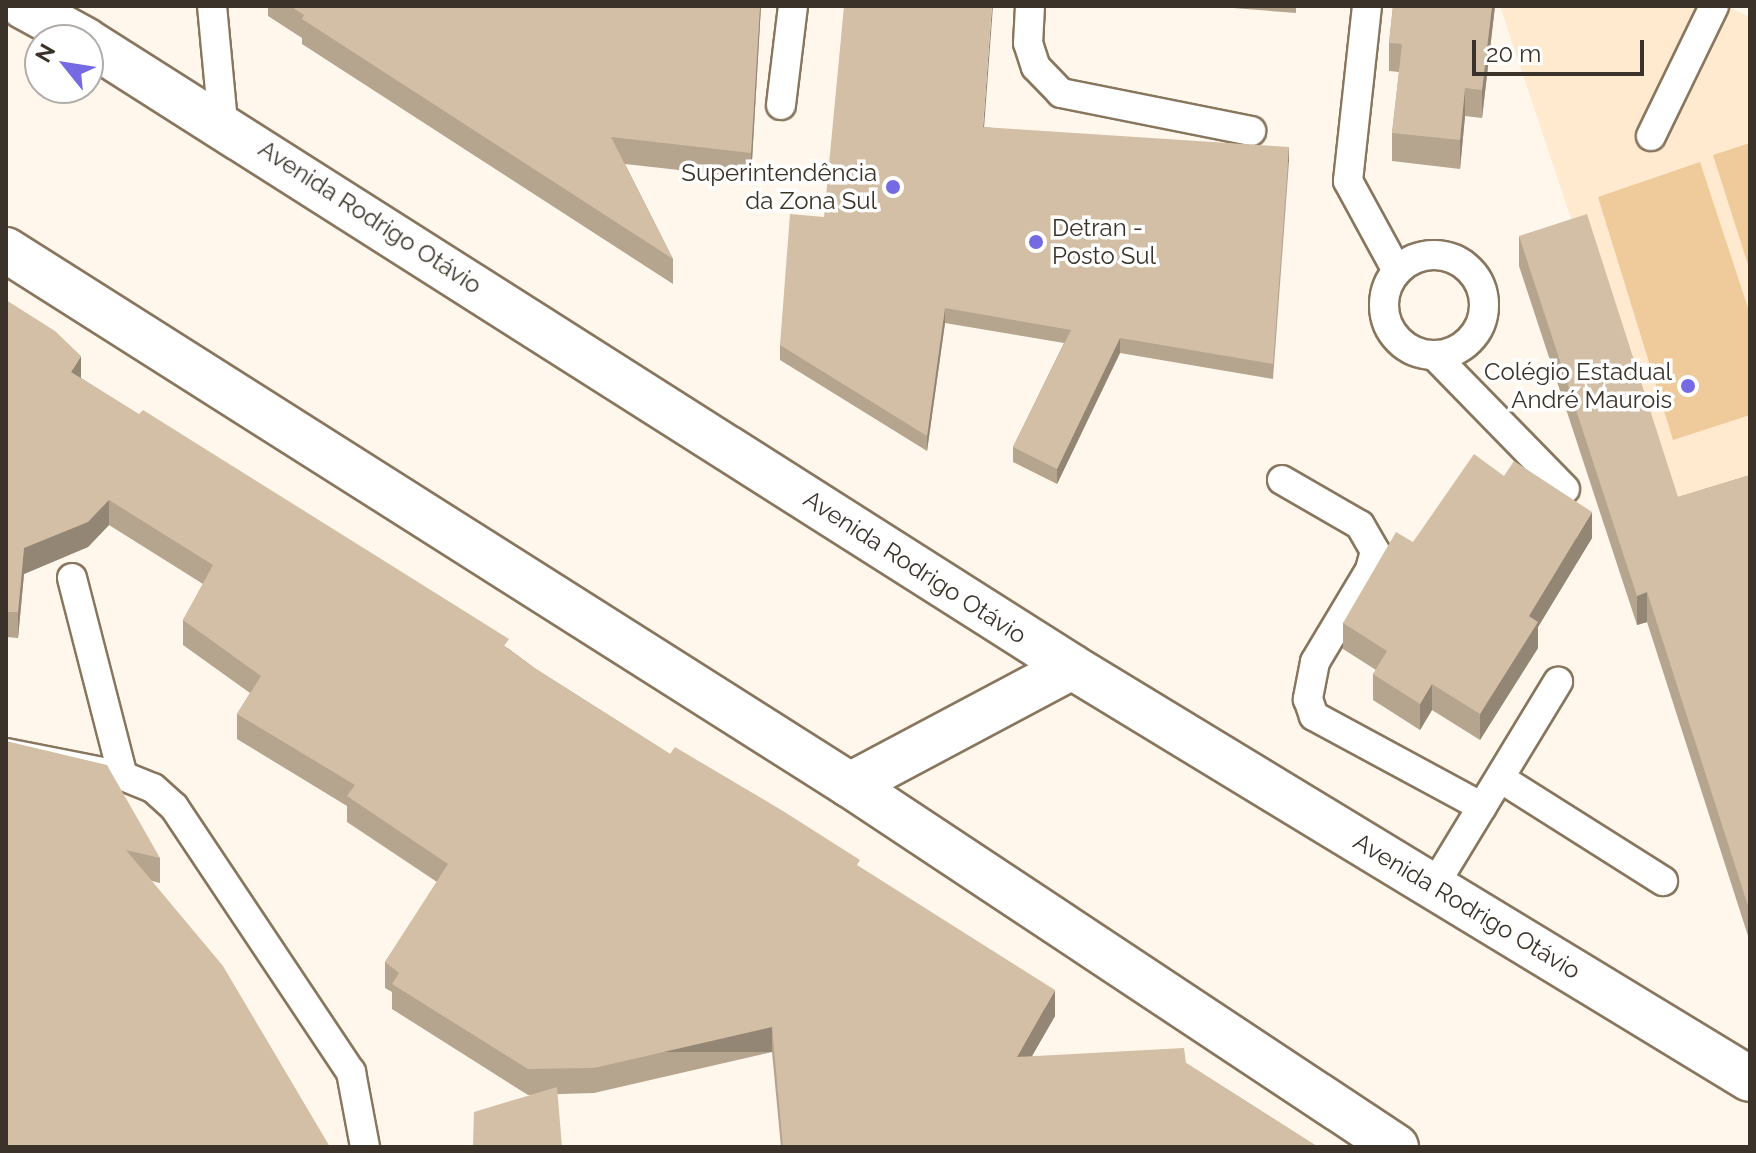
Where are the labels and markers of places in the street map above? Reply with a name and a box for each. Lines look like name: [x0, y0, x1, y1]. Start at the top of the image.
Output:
place label: Superintendência da Zona Sul: [681, 159, 877, 215]
marker: Superintendência da Zona Sul: [884, 178, 902, 196]
place label: Detran - Posto Sul: [1052, 214, 1156, 270]
marker: Detran - Posto Sul: [1027, 233, 1045, 251]
place label: Colégio Estadual André Maurois: [1484, 358, 1672, 414]
marker: Colégio Estadual André Maurois: [1679, 377, 1697, 395]

